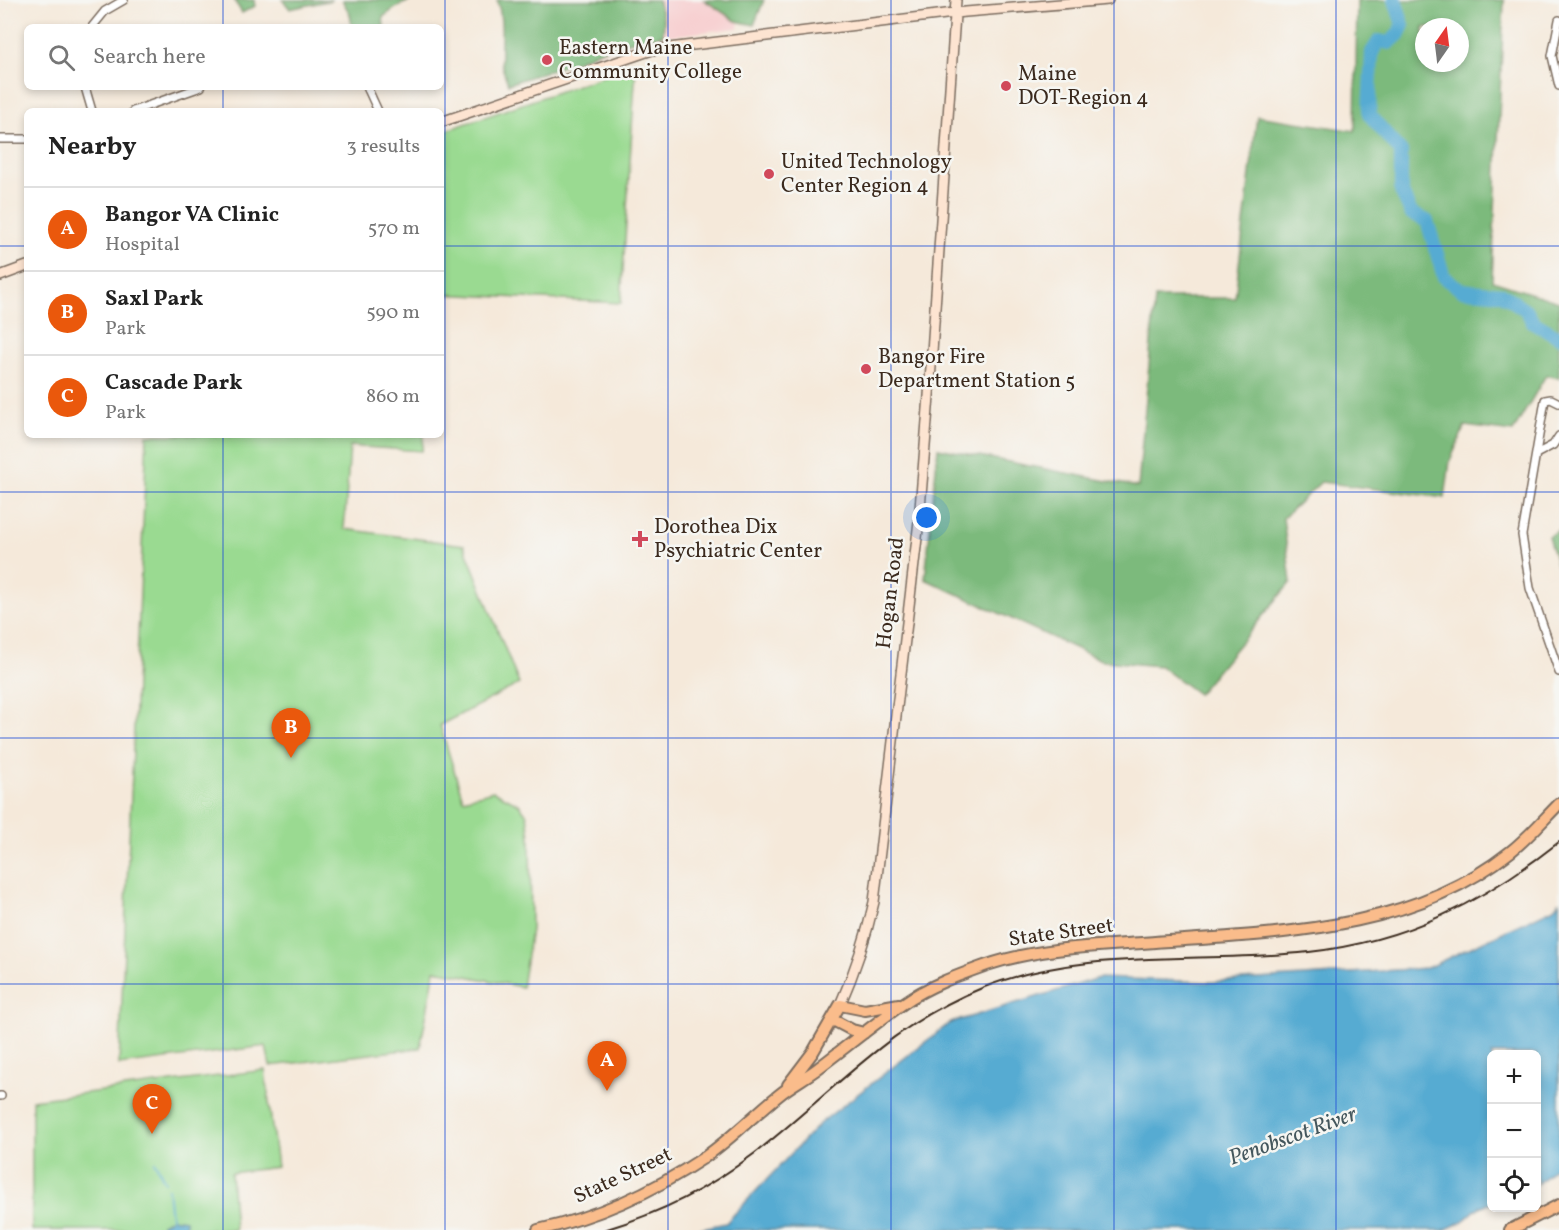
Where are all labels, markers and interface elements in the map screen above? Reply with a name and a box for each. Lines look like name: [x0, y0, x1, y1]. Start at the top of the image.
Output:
north arrow: [1415, 18, 1469, 72]
search box: [24, 24, 444, 90]
place label: Eastern Maine Community College: [559, 34, 742, 87]
icon: search: [45, 41, 78, 74]
text: Search here: [93, 42, 206, 73]
marker: Eastern Maine Community College: [540, 53, 554, 67]
place label: Maine DOT-Region 4: [1018, 60, 1149, 113]
marker: Maine DOT-Region 4: [999, 79, 1013, 93]
text: Nearby: [48, 129, 137, 165]
text: 3 results: [346, 133, 420, 161]
place label: United Technology Center Region 4: [781, 148, 952, 201]
marker: United Technology Center Region 4: [762, 167, 776, 181]
text: Bangor VA Clinic: [105, 200, 279, 231]
text: A: [60, 215, 75, 243]
text: 570 m: [368, 215, 420, 243]
text: Hospital: [105, 231, 180, 259]
text: Saxl Park: [105, 284, 203, 315]
text: B: [61, 299, 74, 327]
text: 590 m: [366, 299, 420, 327]
text: Park: [105, 315, 146, 343]
place label: Bangor Fire Department Station 5: [878, 343, 1075, 396]
marker: Bangor Fire Department Station 5: [859, 362, 873, 376]
text: Cascade Park: [105, 368, 242, 399]
text: C: [61, 383, 74, 411]
text: 860 m: [366, 383, 420, 411]
text: Park: [105, 399, 146, 427]
your location: [912, 503, 941, 532]
place label: Dorothea Dix Psychiatric Center: [654, 513, 822, 566]
marker: Dorothea Dix Psychiatric Center: [631, 530, 649, 548]
street label: Hogan Road: [870, 535, 912, 651]
pin: B: [272, 708, 310, 758]
street label: State Street: [1007, 911, 1115, 955]
pin: A: [588, 1042, 626, 1091]
map controls: [1487, 1050, 1541, 1212]
button: +: [1487, 1050, 1541, 1104]
pin: C: [132, 1084, 172, 1134]
water label: Penobscot River: [1225, 1099, 1362, 1175]
button: −: [1487, 1104, 1541, 1158]
street label: State Street: [569, 1141, 677, 1211]
button: locate: [1487, 1158, 1541, 1212]

